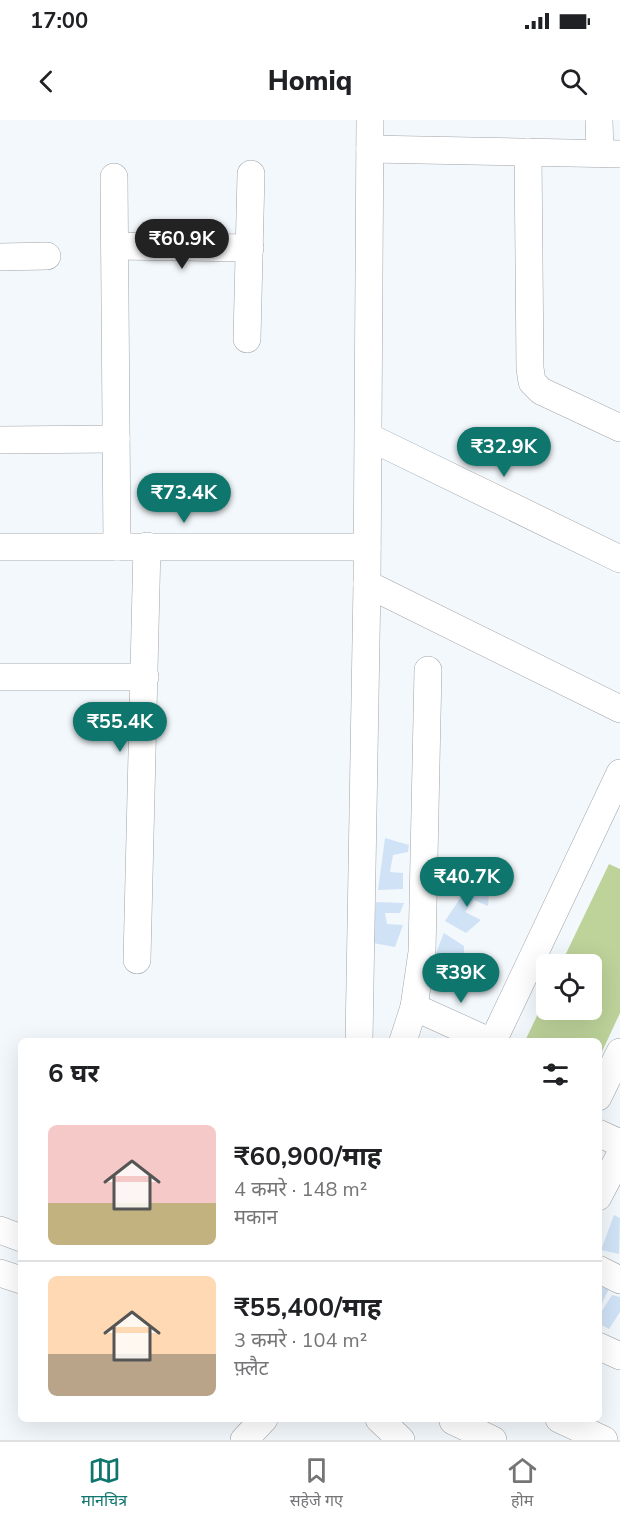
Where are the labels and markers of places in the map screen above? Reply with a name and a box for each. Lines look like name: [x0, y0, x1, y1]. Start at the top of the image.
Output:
pin: ₹60.9K: [133, 219, 231, 270]
pin: ₹32.9K: [455, 427, 553, 478]
pin: ₹73.4K: [135, 473, 233, 524]
pin: ₹55.4K: [71, 702, 169, 753]
pin: ₹40.7K: [418, 857, 516, 908]
pin: ₹39K: [425, 953, 497, 1004]

